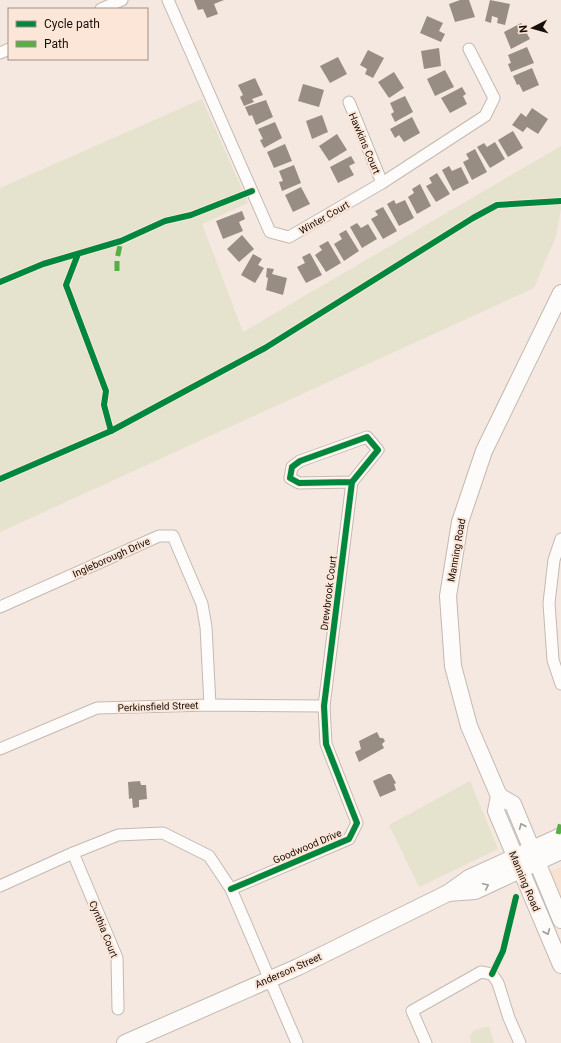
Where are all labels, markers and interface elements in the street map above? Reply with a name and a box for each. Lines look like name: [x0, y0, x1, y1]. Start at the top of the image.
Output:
legend: [8, 8, 148, 60]
north arrow: [513, 8, 553, 48]
text: Cycle path: [44, 17, 100, 31]
text: N: [517, 24, 530, 34]
text: Path: [44, 37, 69, 51]
street label: Hawkins Court: [347, 111, 382, 175]
street label: Winter Court: [297, 199, 351, 236]
street label: Manning Road: [446, 518, 467, 583]
street label: Ingleborough Drive: [71, 535, 152, 579]
street label: Drewbrook Court: [318, 555, 339, 631]
street label: Perkinsfield Street: [117, 700, 199, 713]
one-way arrow: [519, 823, 527, 830]
street label: Goodwood Drive: [271, 827, 343, 866]
street label: Manning Road: [507, 849, 542, 913]
one-way arrow: [481, 883, 489, 891]
street label: Cynthia Court: [87, 899, 120, 959]
one-way arrow: [542, 927, 550, 935]
street label: Anderson Street: [253, 951, 323, 990]

